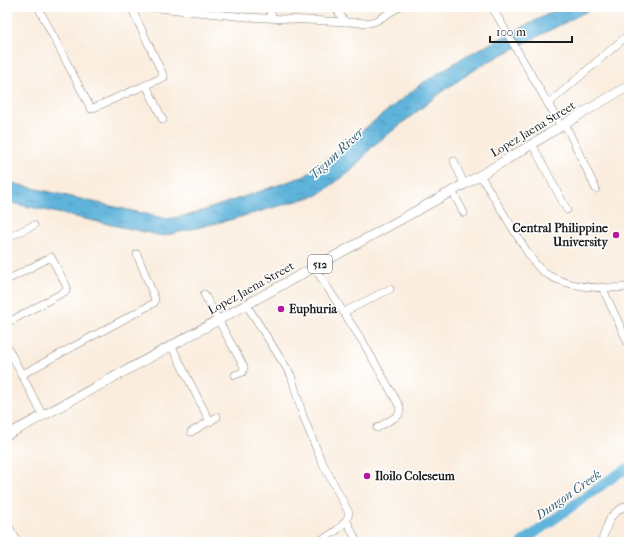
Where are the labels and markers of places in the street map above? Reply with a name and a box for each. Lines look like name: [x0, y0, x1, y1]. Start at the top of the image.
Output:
place label: Central Philippine University: [513, 221, 609, 250]
marker: Central Philippine University: [611, 230, 621, 240]
place label: Euphuria: [289, 302, 338, 317]
marker: Euphuria: [276, 304, 286, 314]
place label: Iloilo Coleseum: [375, 469, 456, 483]
marker: Iloilo Coleseum: [362, 471, 372, 481]

